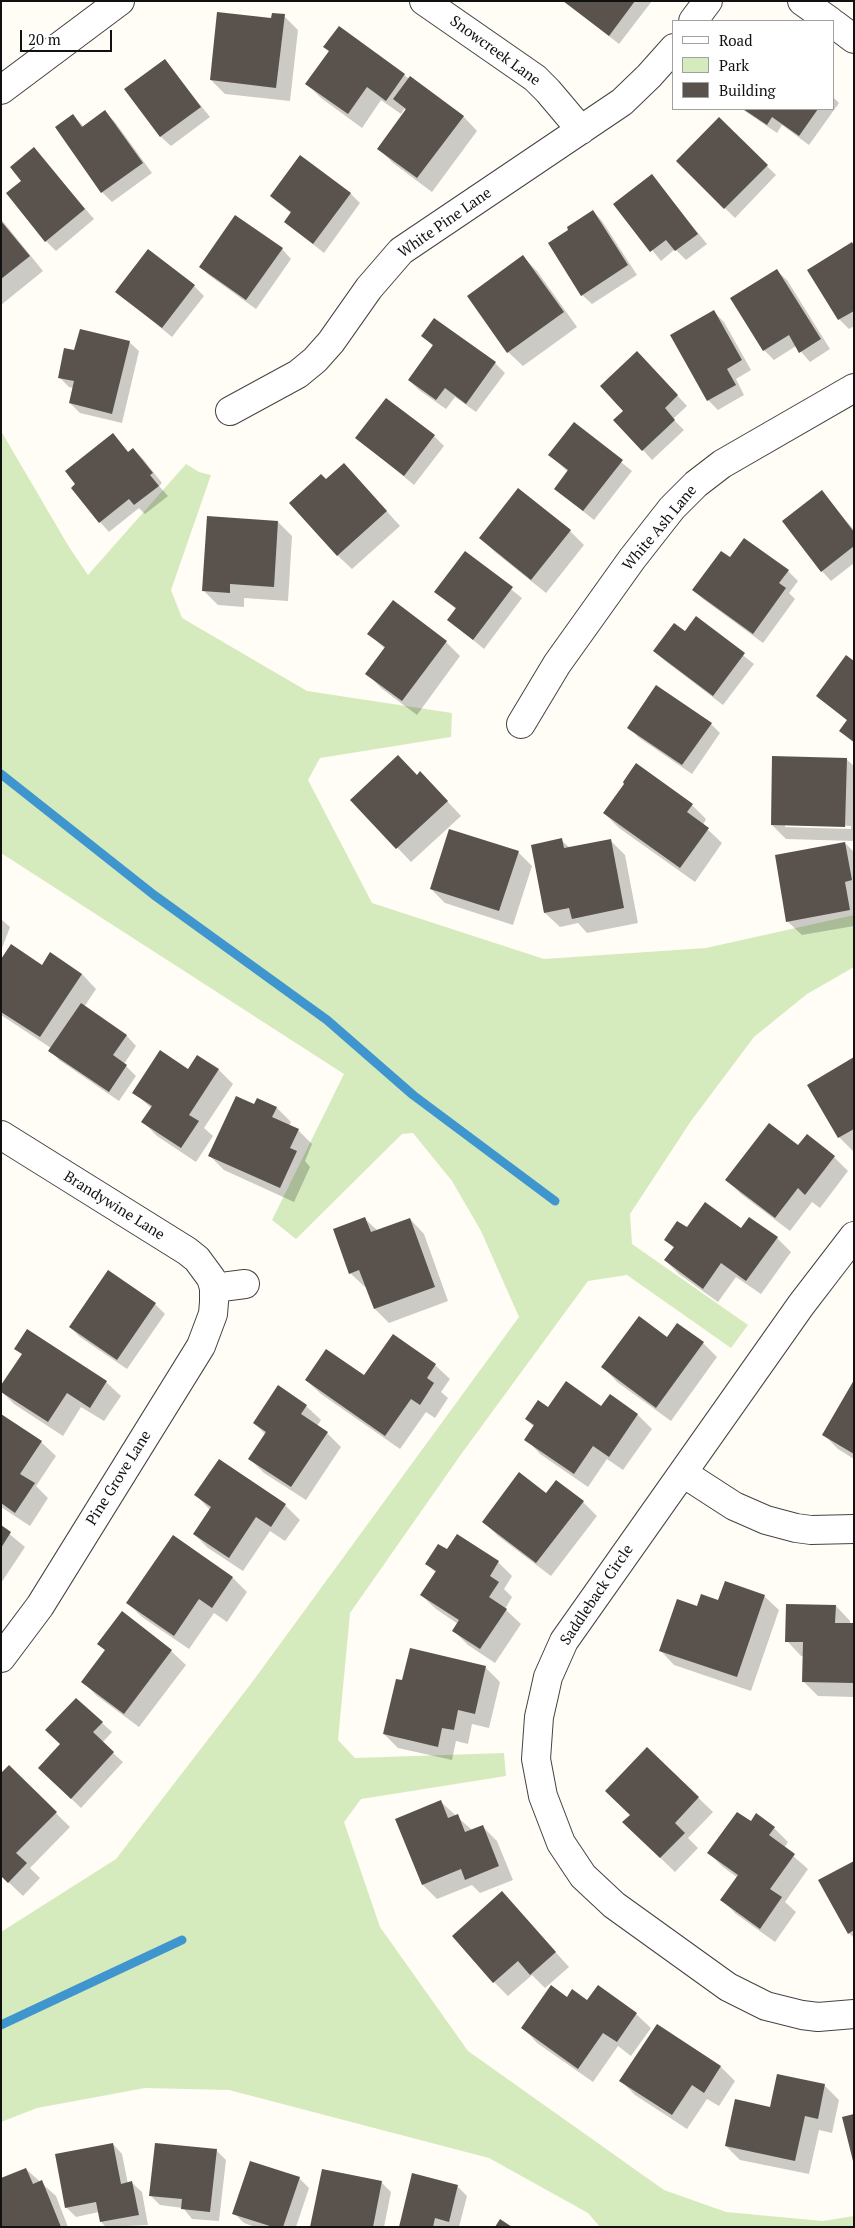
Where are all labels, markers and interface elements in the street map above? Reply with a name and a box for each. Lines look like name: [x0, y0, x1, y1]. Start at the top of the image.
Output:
street label: Snowcreek Lane: [446, 12, 544, 90]
scale bar: [22, 20, 115, 52]
legend: [672, 20, 835, 110]
text: 20 m: [28, 29, 61, 49]
text: Road: [719, 30, 752, 50]
text: Park: [719, 55, 749, 75]
text: Building: [719, 80, 776, 100]
street label: White Pine Lane: [395, 184, 495, 262]
street label: White Ash Lane: [619, 482, 701, 574]
street label: Brandywine Lane: [60, 1168, 168, 1244]
street label: Pine Grove Lane: [83, 1427, 155, 1529]
street label: Saddleback Circle: [557, 1541, 637, 1649]

